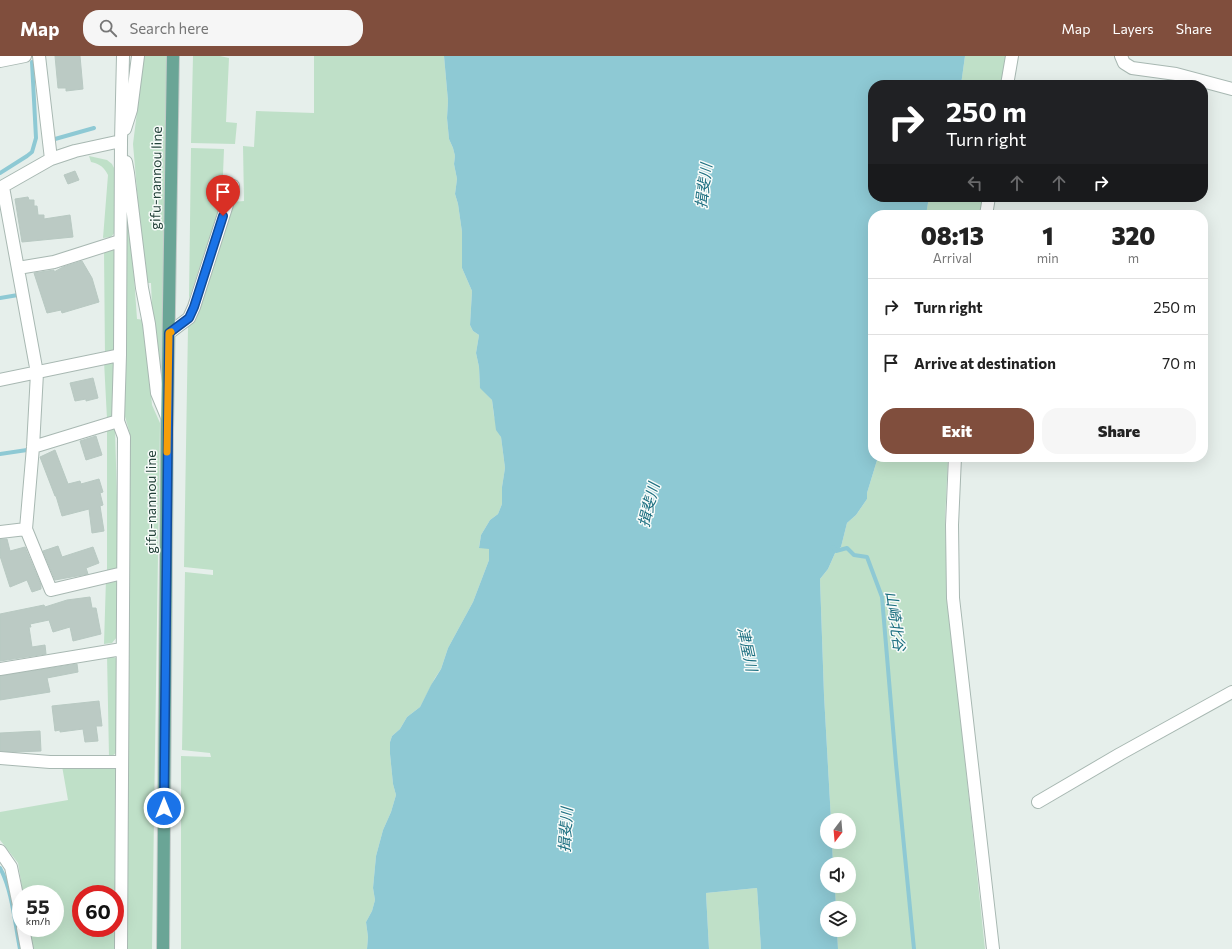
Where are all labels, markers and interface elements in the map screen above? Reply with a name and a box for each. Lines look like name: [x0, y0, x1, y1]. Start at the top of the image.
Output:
search box: [83, 10, 363, 46]
text: Map: [20, 17, 59, 40]
icon: search: [97, 17, 119, 39]
text: Search here: [129, 19, 209, 37]
text: Map: [1062, 20, 1090, 37]
text: Layers: [1112, 20, 1154, 37]
text: Share: [1176, 20, 1212, 37]
text: 250 m: [946, 94, 1027, 128]
icon: right: [880, 96, 932, 148]
street label: gifu-nannou line: [146, 126, 165, 230]
text: Turn right: [946, 128, 1026, 150]
water label: 揖斐川: [691, 160, 715, 209]
icon: left: [964, 172, 986, 194]
icon: ahead: [1006, 172, 1028, 194]
icon: ahead: [1048, 172, 1070, 194]
icon: right: [1090, 172, 1112, 194]
pin: [206, 175, 240, 216]
icon: arrive: [212, 181, 234, 203]
text: 08:13: [921, 221, 984, 250]
text: 1: [1042, 221, 1053, 250]
text: 320: [1112, 221, 1155, 250]
text: Arrival: [933, 250, 972, 266]
text: min: [1037, 250, 1059, 266]
text: m: [1128, 250, 1139, 266]
icon: right: [880, 296, 902, 318]
text: Turn right: [914, 298, 983, 316]
text: 250 m: [1153, 298, 1196, 316]
icon: arrive: [880, 352, 902, 374]
text: Arrive at destination: [914, 354, 1056, 372]
text: 70 m: [1162, 354, 1196, 372]
button: Exit: [880, 408, 1034, 454]
button: Share: [1042, 408, 1196, 454]
street label: gifu-nannou line: [142, 450, 159, 554]
water label: 揖斐川: [634, 479, 663, 529]
water label: 山崎北谷: [883, 590, 909, 654]
water label: 津屋川: [734, 625, 762, 675]
position arrow: [143, 787, 185, 829]
water label: 揖斐川: [555, 805, 575, 853]
north arrow: [820, 813, 856, 849]
map controls: [820, 813, 856, 937]
button: sound: [820, 857, 856, 893]
speed limit sign: 60: [72, 885, 124, 937]
text: 55: [26, 894, 50, 918]
button: layers: [820, 901, 856, 937]
text: km/h: [26, 915, 50, 927]

